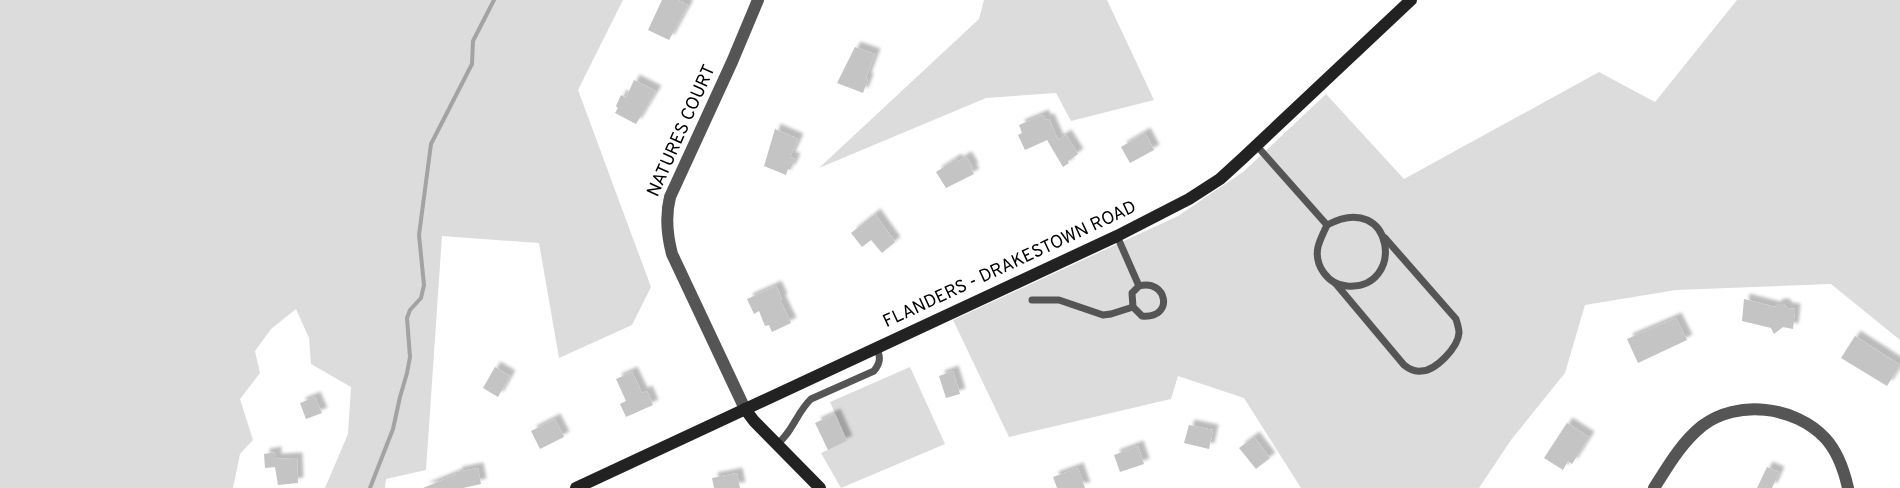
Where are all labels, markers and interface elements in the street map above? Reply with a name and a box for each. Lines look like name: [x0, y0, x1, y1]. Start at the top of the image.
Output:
street label: NATURES COURT: [643, 61, 721, 201]
street label: FLANDERS - DRAKESTOWN ROAD: [880, 196, 1140, 334]

